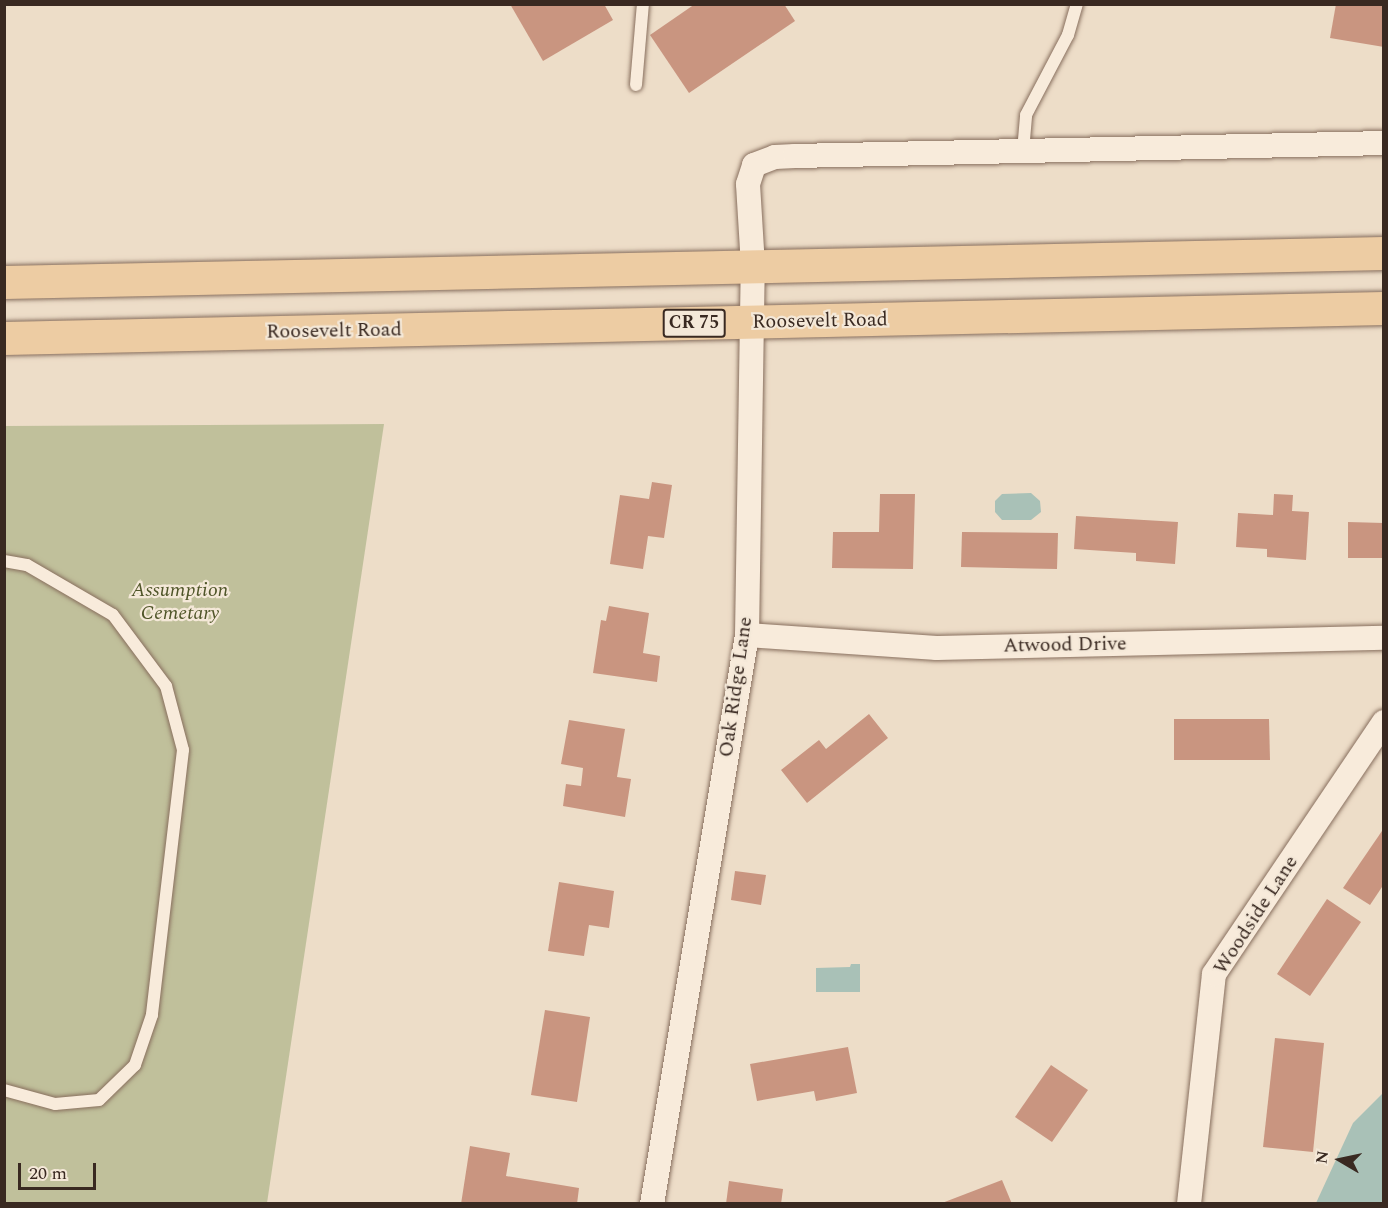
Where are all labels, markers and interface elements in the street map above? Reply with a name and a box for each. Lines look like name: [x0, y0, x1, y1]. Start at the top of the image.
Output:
road number: CR 75: [662, 308, 726, 338]
street label: Roosevelt Road: [752, 308, 888, 334]
street label: Roosevelt Road: [266, 318, 402, 344]
park label: Assumption Cemetary: [132, 578, 228, 625]
street label: Oak Ridge Lane: [714, 615, 758, 759]
street label: Atwood Drive: [1003, 632, 1127, 658]
street label: Woodside Lane: [1209, 851, 1303, 979]
north arrow: [1310, 1130, 1370, 1190]
text: N: [1309, 1149, 1335, 1166]
scale bar: [21, 1151, 99, 1189]
text: 20 m: [29, 1160, 67, 1187]

